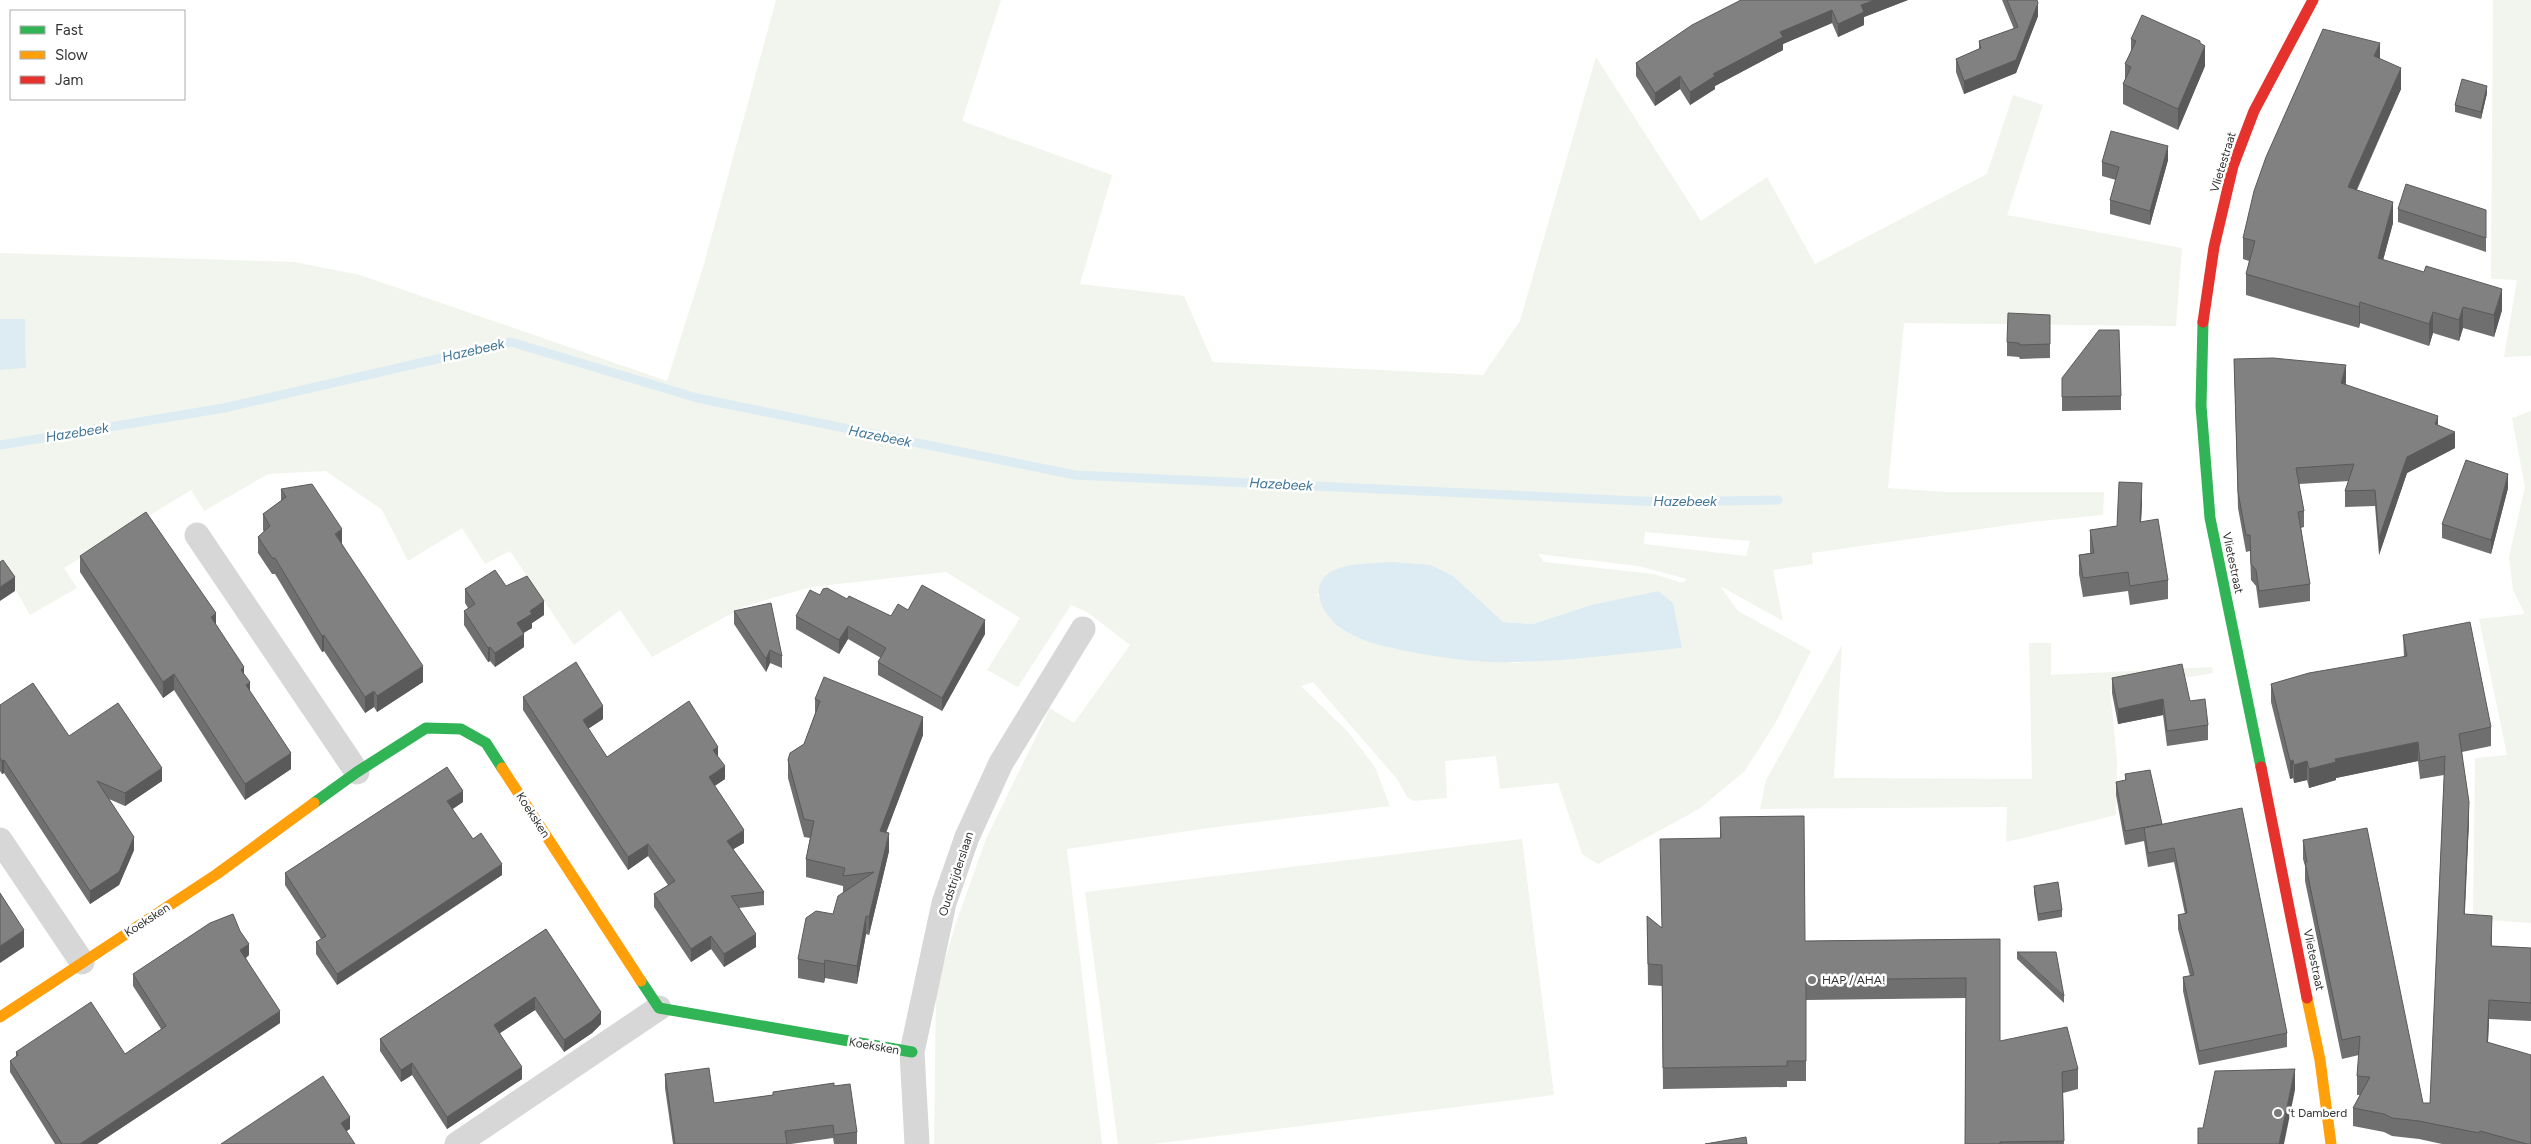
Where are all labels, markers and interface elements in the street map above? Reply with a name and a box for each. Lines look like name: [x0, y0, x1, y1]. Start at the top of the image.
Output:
legend: [10, 10, 185, 100]
text: Fast: [55, 21, 84, 39]
text: Slow: [55, 46, 88, 64]
text: Jam: [55, 71, 83, 89]
street label: Vlietestraat: [2207, 130, 2239, 194]
water label: Hazebeek: [440, 335, 507, 366]
water label: Hazebeek: [44, 419, 111, 446]
water label: Hazebeek: [847, 422, 914, 451]
water label: Hazebeek: [1249, 474, 1314, 495]
water label: Hazebeek: [1653, 493, 1718, 510]
street label: Vlietestraat: [2220, 531, 2246, 595]
street label: Koeksken: [513, 790, 553, 840]
street label: Oudstrijderslaan: [936, 830, 976, 918]
street label: Koeksken: [122, 900, 172, 940]
street label: Vlietestraat: [2301, 928, 2327, 992]
place label: HAP / AHA!: [1822, 973, 1886, 987]
marker: HAP / AHA!: [1806, 974, 1818, 986]
street label: Koeksken: [848, 1035, 901, 1057]
place label: 't Damberd: [2288, 1106, 2347, 1120]
marker: 't Damberd: [2272, 1107, 2284, 1119]

